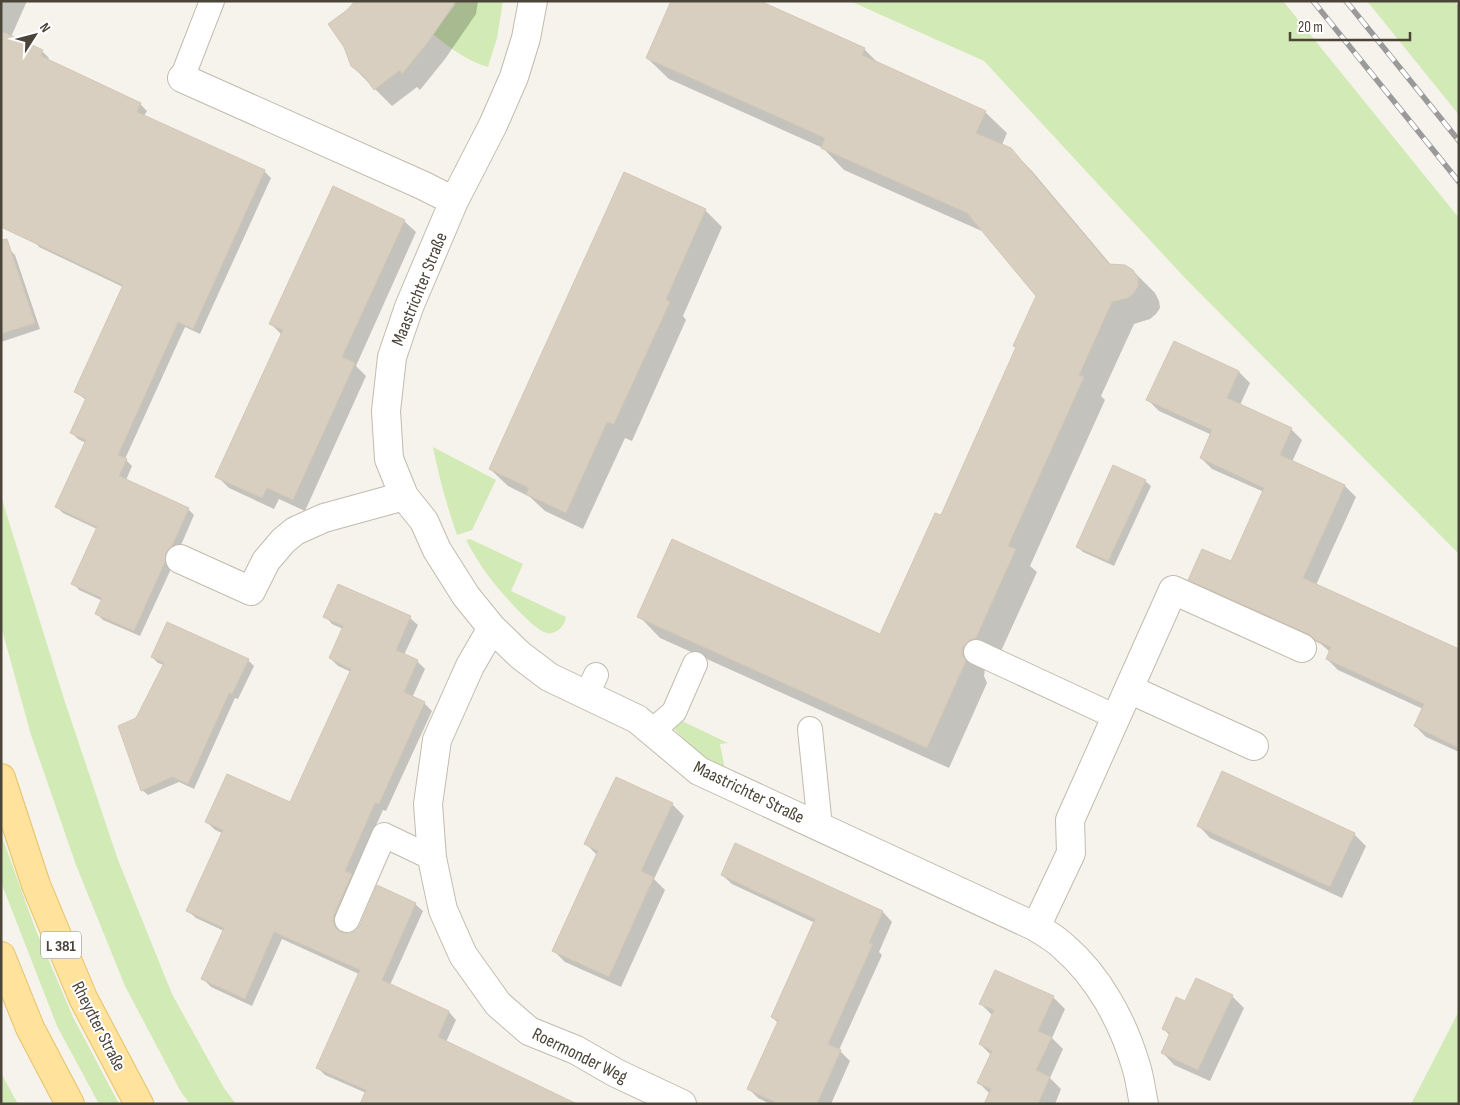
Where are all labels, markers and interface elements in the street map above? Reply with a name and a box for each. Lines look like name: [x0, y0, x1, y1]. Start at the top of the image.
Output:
north arrow: [10, 10, 60, 60]
scale bar: [1290, 10, 1410, 42]
text: 20 m: [1298, 18, 1323, 37]
text: N: [36, 20, 54, 36]
street label: Maastrichter Straße: [387, 229, 452, 349]
street label: Maastrichter Straße: [690, 757, 808, 828]
road number: L 381: [41, 932, 81, 958]
street label: Rheydter Straße: [67, 978, 130, 1075]
street label: Roermonder Weg: [529, 1023, 631, 1088]

